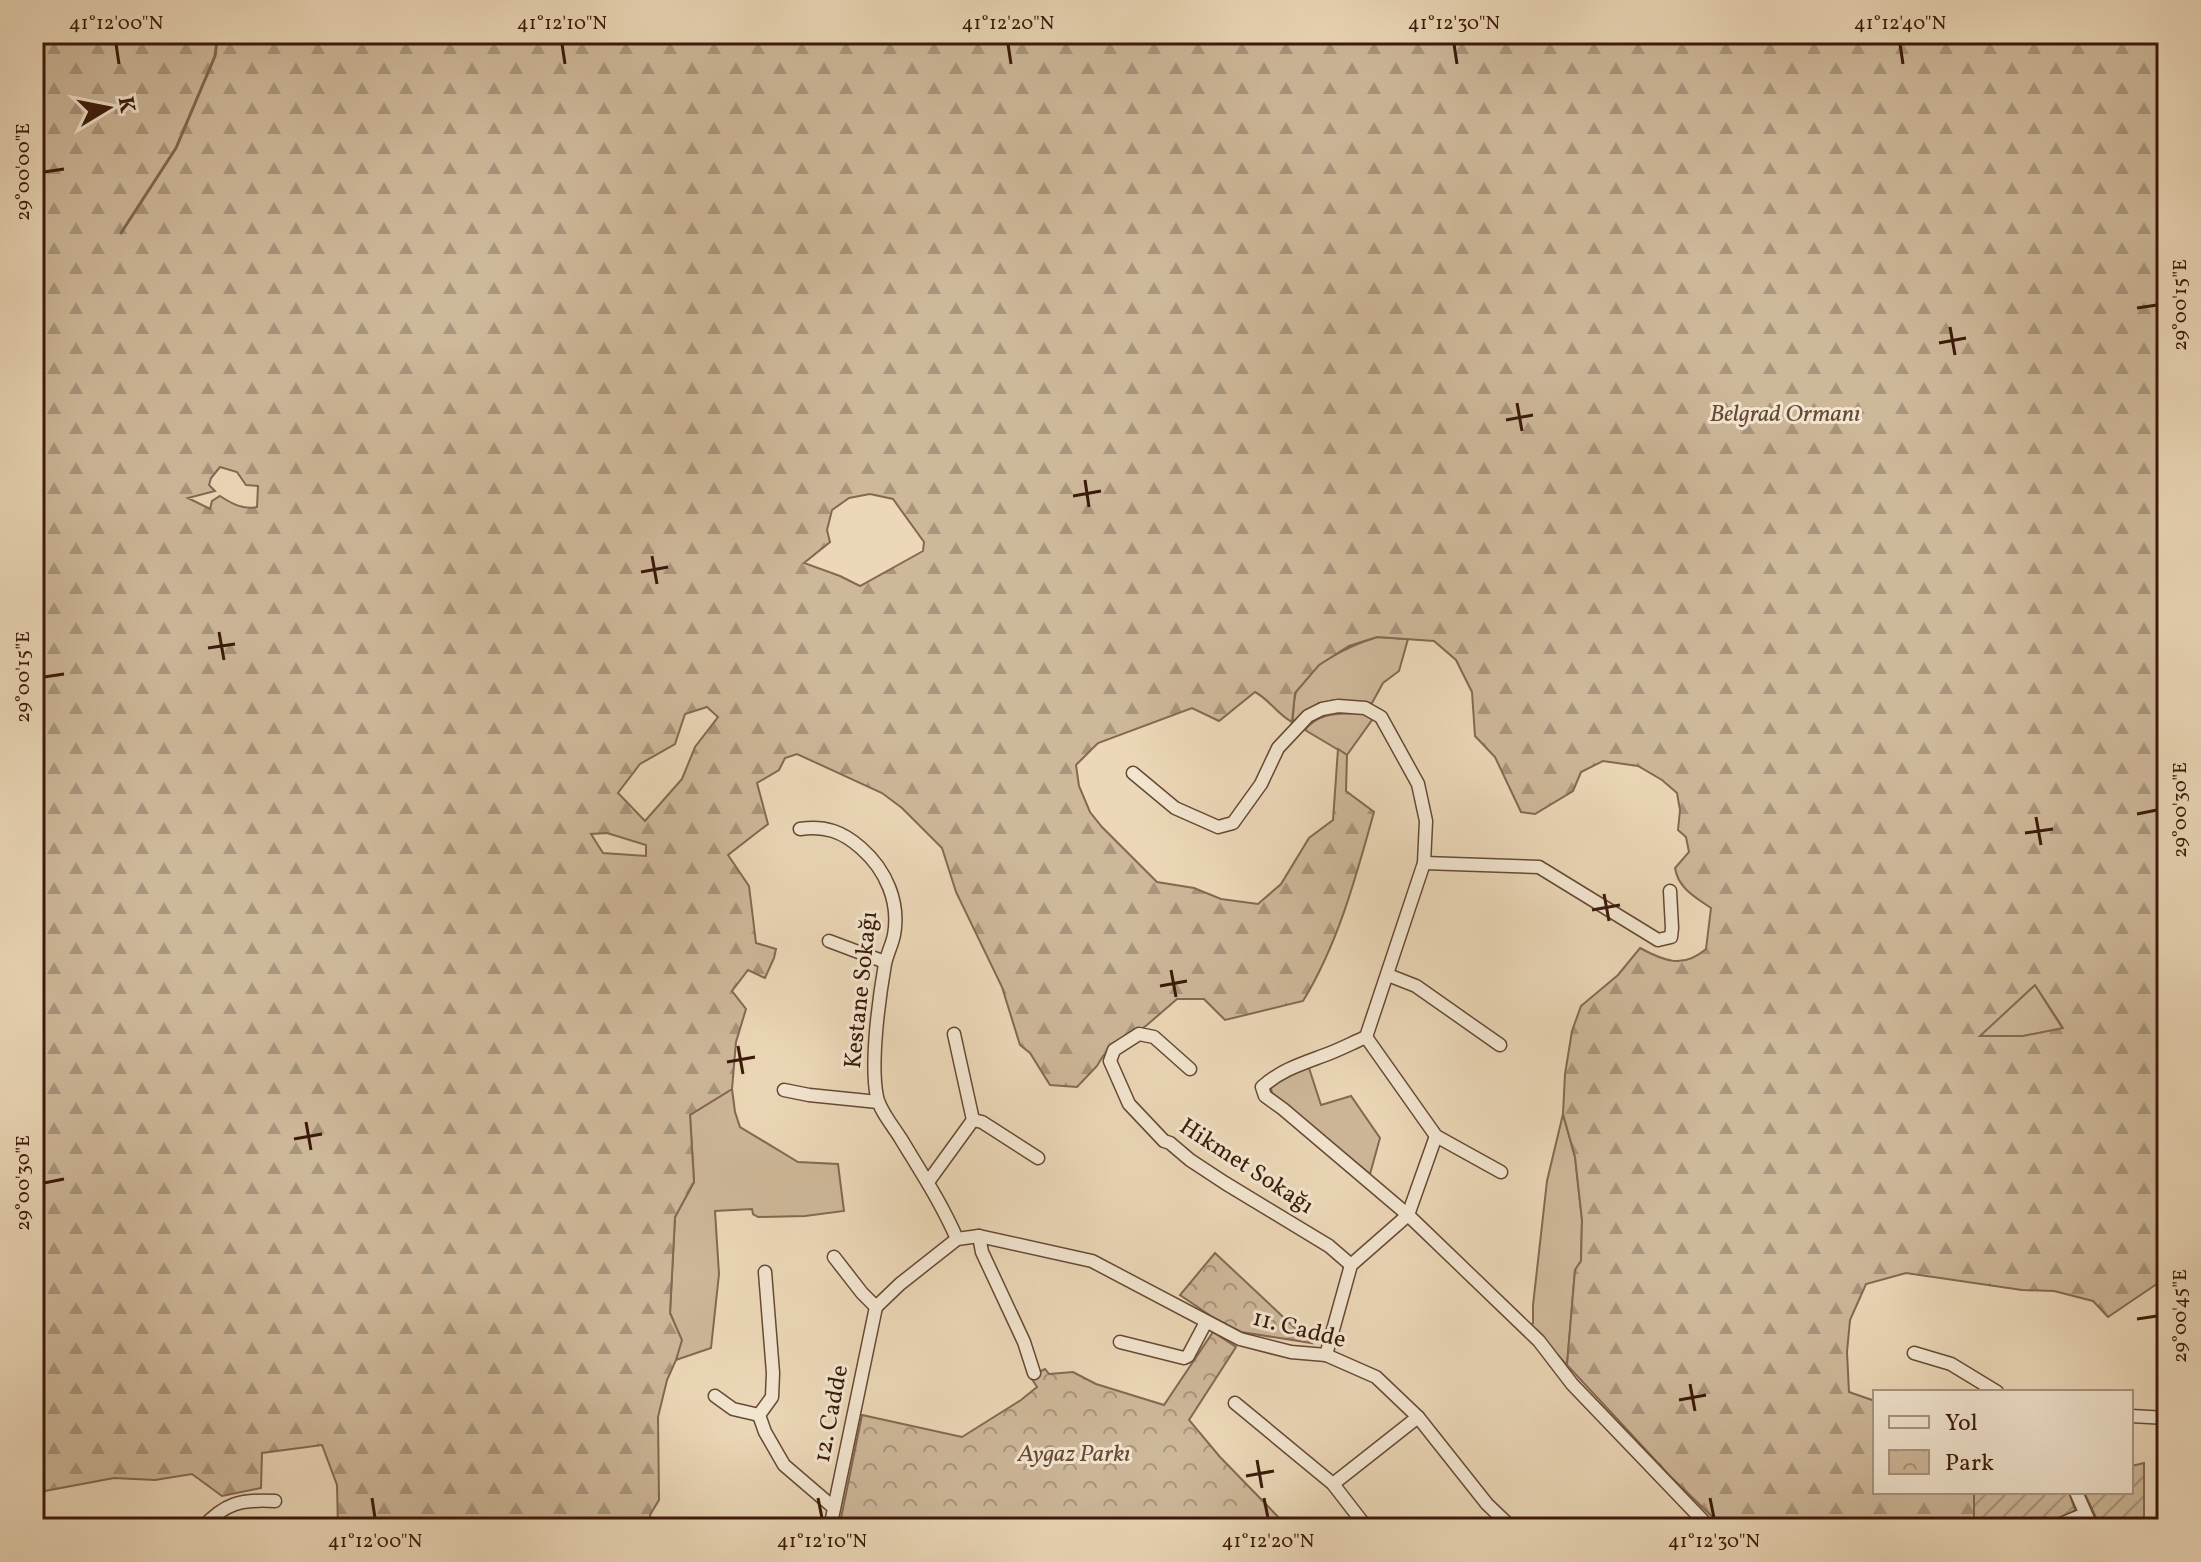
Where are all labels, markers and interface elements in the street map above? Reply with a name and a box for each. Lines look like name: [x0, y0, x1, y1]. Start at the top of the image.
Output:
text: 41°12'00"N: [69, 10, 163, 38]
text: 41°12'10"N: [517, 10, 607, 38]
text: 41°12'20"N: [962, 10, 1055, 38]
text: 41°12'30"N: [1408, 10, 1500, 38]
text: 41°12'40"N: [1854, 10, 1946, 38]
north arrow: [68, 68, 148, 148]
text: K: [109, 94, 142, 116]
text: 29°00'00"E: [10, 123, 38, 221]
text: 29°00'15"E: [2167, 259, 2195, 351]
park label: Belgrad Ormanı: [1710, 398, 1860, 432]
text: 29°00'15"E: [10, 631, 38, 723]
text: 29°00'30"E: [2167, 762, 2195, 858]
street label: Kestane Sokağı: [837, 910, 887, 1070]
street label: Hikmet Sokağı: [1172, 1111, 1320, 1223]
text: 29°00'30"E: [10, 1135, 38, 1231]
text: 29°00'45"E: [2167, 1269, 2195, 1363]
street label: 11. Cadde: [1249, 1302, 1349, 1358]
street label: 12. Cadde: [806, 1362, 858, 1466]
legend: [1873, 1390, 2133, 1494]
text: Yol: [1945, 1407, 1978, 1441]
park label: Aygaz Parkı: [1017, 1438, 1130, 1472]
text: Park: [1945, 1447, 1994, 1481]
text: 41°12'00"N: [328, 1528, 422, 1556]
text: 41°12'10"N: [777, 1528, 867, 1556]
text: 41°12'20"N: [1222, 1528, 1315, 1556]
text: 41°12'30"N: [1668, 1528, 1760, 1556]

